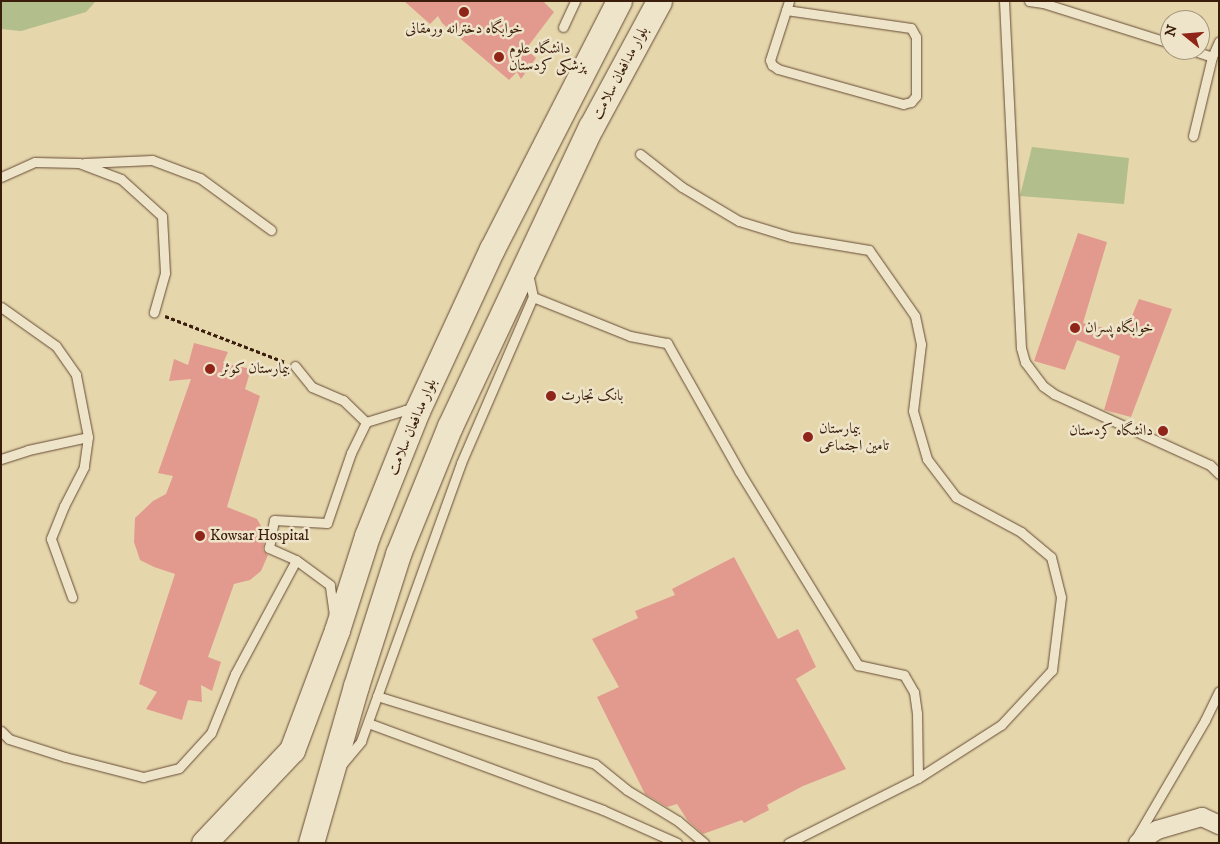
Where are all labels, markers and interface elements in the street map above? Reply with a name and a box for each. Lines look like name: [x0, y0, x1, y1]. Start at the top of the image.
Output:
marker: خوابگاه دخترانه ورمقانی: [458, 6, 470, 18]
north arrow: [1160, 10, 1210, 60]
place label: خوابگاه دخترانه ورمقانی: [405, 20, 523, 38]
street label: بلوار مدافعان سلامت: [588, 23, 652, 123]
text: N: [1161, 23, 1182, 39]
place label: دانشگاه علوم پزشکی کردستان: [509, 39, 586, 74]
marker: دانشگاه علوم پزشکی کردستان: [493, 51, 505, 63]
place label: خوابگاه پسران: [1085, 319, 1153, 337]
marker: خوابگاه پسران: [1069, 322, 1081, 334]
place label: بیمارستان کوثر: [221, 360, 290, 378]
marker: بیمارستان کوثر: [203, 362, 217, 376]
street label: بلوار مدافعان سلامت: [384, 376, 440, 478]
place label: بانک تجارت: [561, 387, 623, 405]
marker: بانک تجارت: [545, 390, 557, 402]
place label: بیمارستان تامین اجتماعی: [819, 419, 889, 454]
place label: دانشگاه کردستان: [1069, 422, 1153, 440]
marker: دانشگاه کردستان: [1157, 425, 1169, 437]
marker: بیمارستان تامین اجتماعی: [801, 430, 815, 444]
place label: Kowsar Hospital: [210, 527, 309, 545]
marker: Kowsar Hospital: [194, 530, 206, 542]

